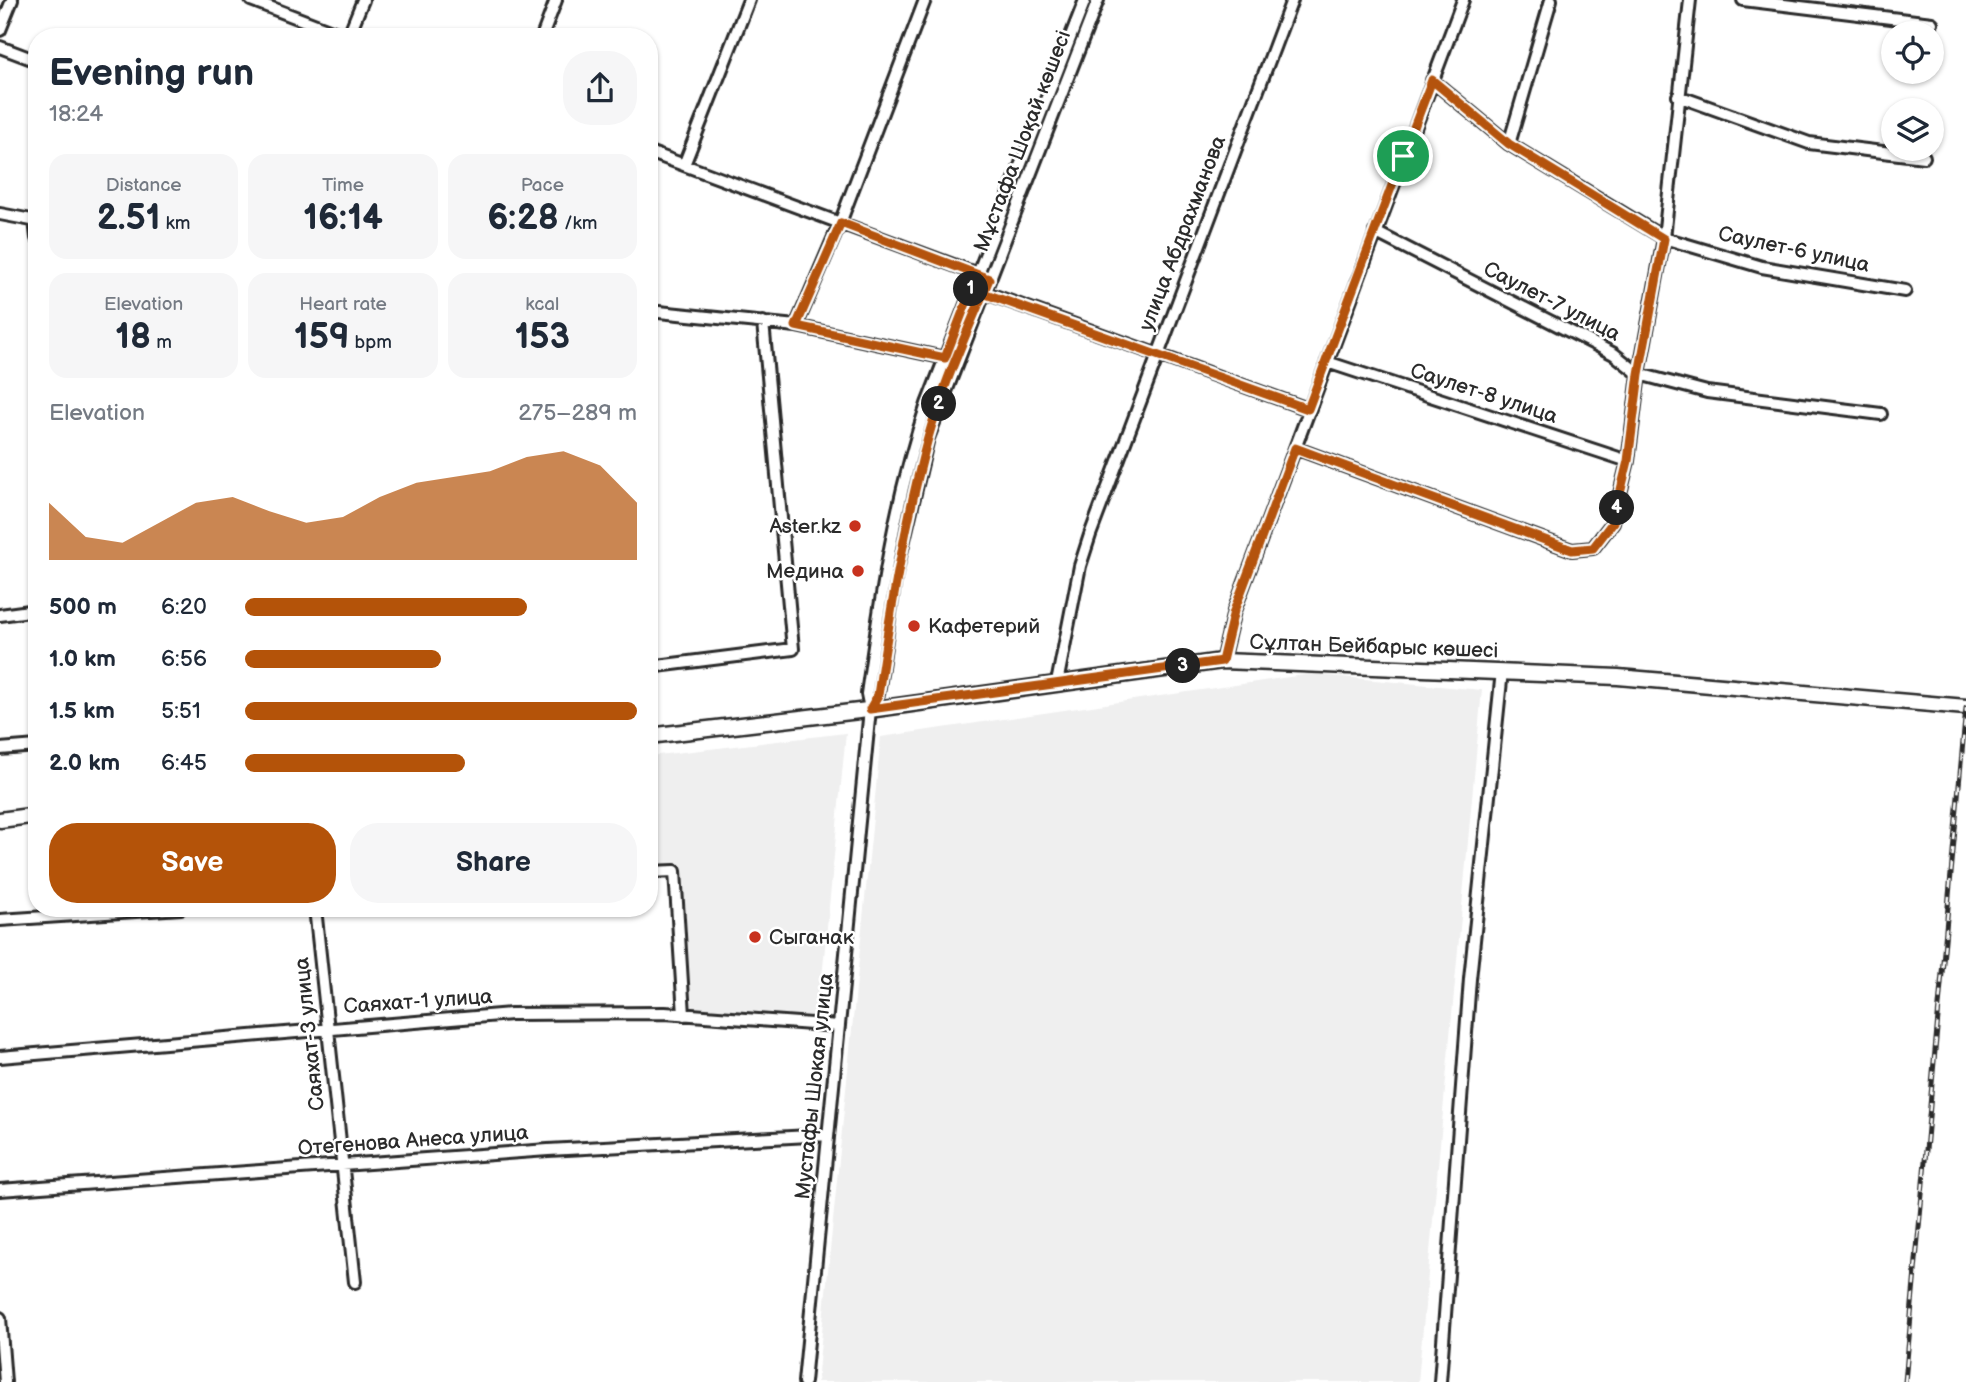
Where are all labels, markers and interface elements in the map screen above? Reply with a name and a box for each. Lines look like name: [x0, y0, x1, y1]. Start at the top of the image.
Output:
map controls: [1881, 21, 1944, 161]
button: locate: [1881, 21, 1944, 84]
street label: Мұстафа Шоқай көшесі: [969, 27, 1076, 255]
text: Evening run: [49, 51, 254, 96]
button: share: [563, 51, 637, 125]
button: layers: [1881, 98, 1944, 161]
text: 18:24: [49, 100, 103, 128]
pin: [1373, 126, 1433, 186]
street label: улица Абдрахманова: [1134, 132, 1231, 334]
icon: arrive: [1384, 137, 1422, 175]
text: Distance: [106, 174, 182, 197]
text: Time: [322, 174, 364, 197]
text: Pace: [521, 174, 564, 197]
text: 2.51: [97, 197, 160, 240]
text: 16:14: [303, 197, 383, 240]
text: 6:28: [487, 197, 559, 240]
text: km: [160, 212, 191, 235]
text: /km: [559, 212, 598, 235]
street label: Саулет-6 улица: [1716, 221, 1872, 278]
street label: Саулет-7 улица: [1479, 256, 1625, 347]
pin: 1: [954, 272, 988, 306]
text: 1: [967, 277, 975, 300]
text: Elevation: [104, 293, 183, 316]
text: Heart rate: [299, 293, 387, 316]
text: kcal: [525, 293, 559, 316]
text: 18: [115, 316, 151, 359]
text: 159: [294, 316, 349, 359]
text: 153: [515, 316, 570, 359]
text: m: [151, 331, 172, 354]
text: bpm: [349, 331, 392, 354]
street label: Саулет-8 улица: [1407, 358, 1561, 429]
pin: 2: [922, 386, 956, 422]
text: 2: [933, 392, 944, 415]
text: Elevation: [49, 399, 145, 427]
text: 275–289 m: [518, 399, 637, 427]
pin: 4: [1600, 490, 1634, 526]
text: 4: [1611, 496, 1622, 519]
place label: Aster.kz: [769, 514, 842, 539]
marker: Aster.kz: [847, 518, 863, 534]
place label: Медина: [766, 559, 845, 584]
marker: Медина: [850, 563, 866, 579]
text: 500 m: [49, 593, 117, 621]
text: 6:20: [161, 593, 207, 621]
place label: Кафетерий: [928, 614, 1040, 639]
marker: Кафетерий: [906, 618, 922, 634]
street label: Сұлтан Бейбарыс көшесі: [1249, 630, 1499, 663]
text: 1.0 km: [49, 645, 116, 673]
text: 6:56: [161, 645, 207, 673]
pin: 3: [1166, 648, 1200, 684]
text: 3: [1177, 654, 1188, 677]
text: 1.5 km: [49, 697, 115, 725]
text: 5:51: [161, 697, 201, 725]
text: 2.0 km: [49, 749, 120, 777]
text: 6:45: [161, 749, 207, 777]
button: Save: [49, 823, 336, 903]
button: Share: [350, 823, 637, 903]
place label: Сыганак: [769, 925, 854, 950]
marker: Сыганак: [747, 929, 763, 945]
street label: Саяхат-3 улица: [289, 955, 330, 1112]
street label: Мустафы Шокая улица: [790, 971, 839, 1201]
street label: Саяхат-1 улица: [343, 984, 494, 1019]
street label: Отегенова Анеса улица: [297, 1120, 530, 1161]

